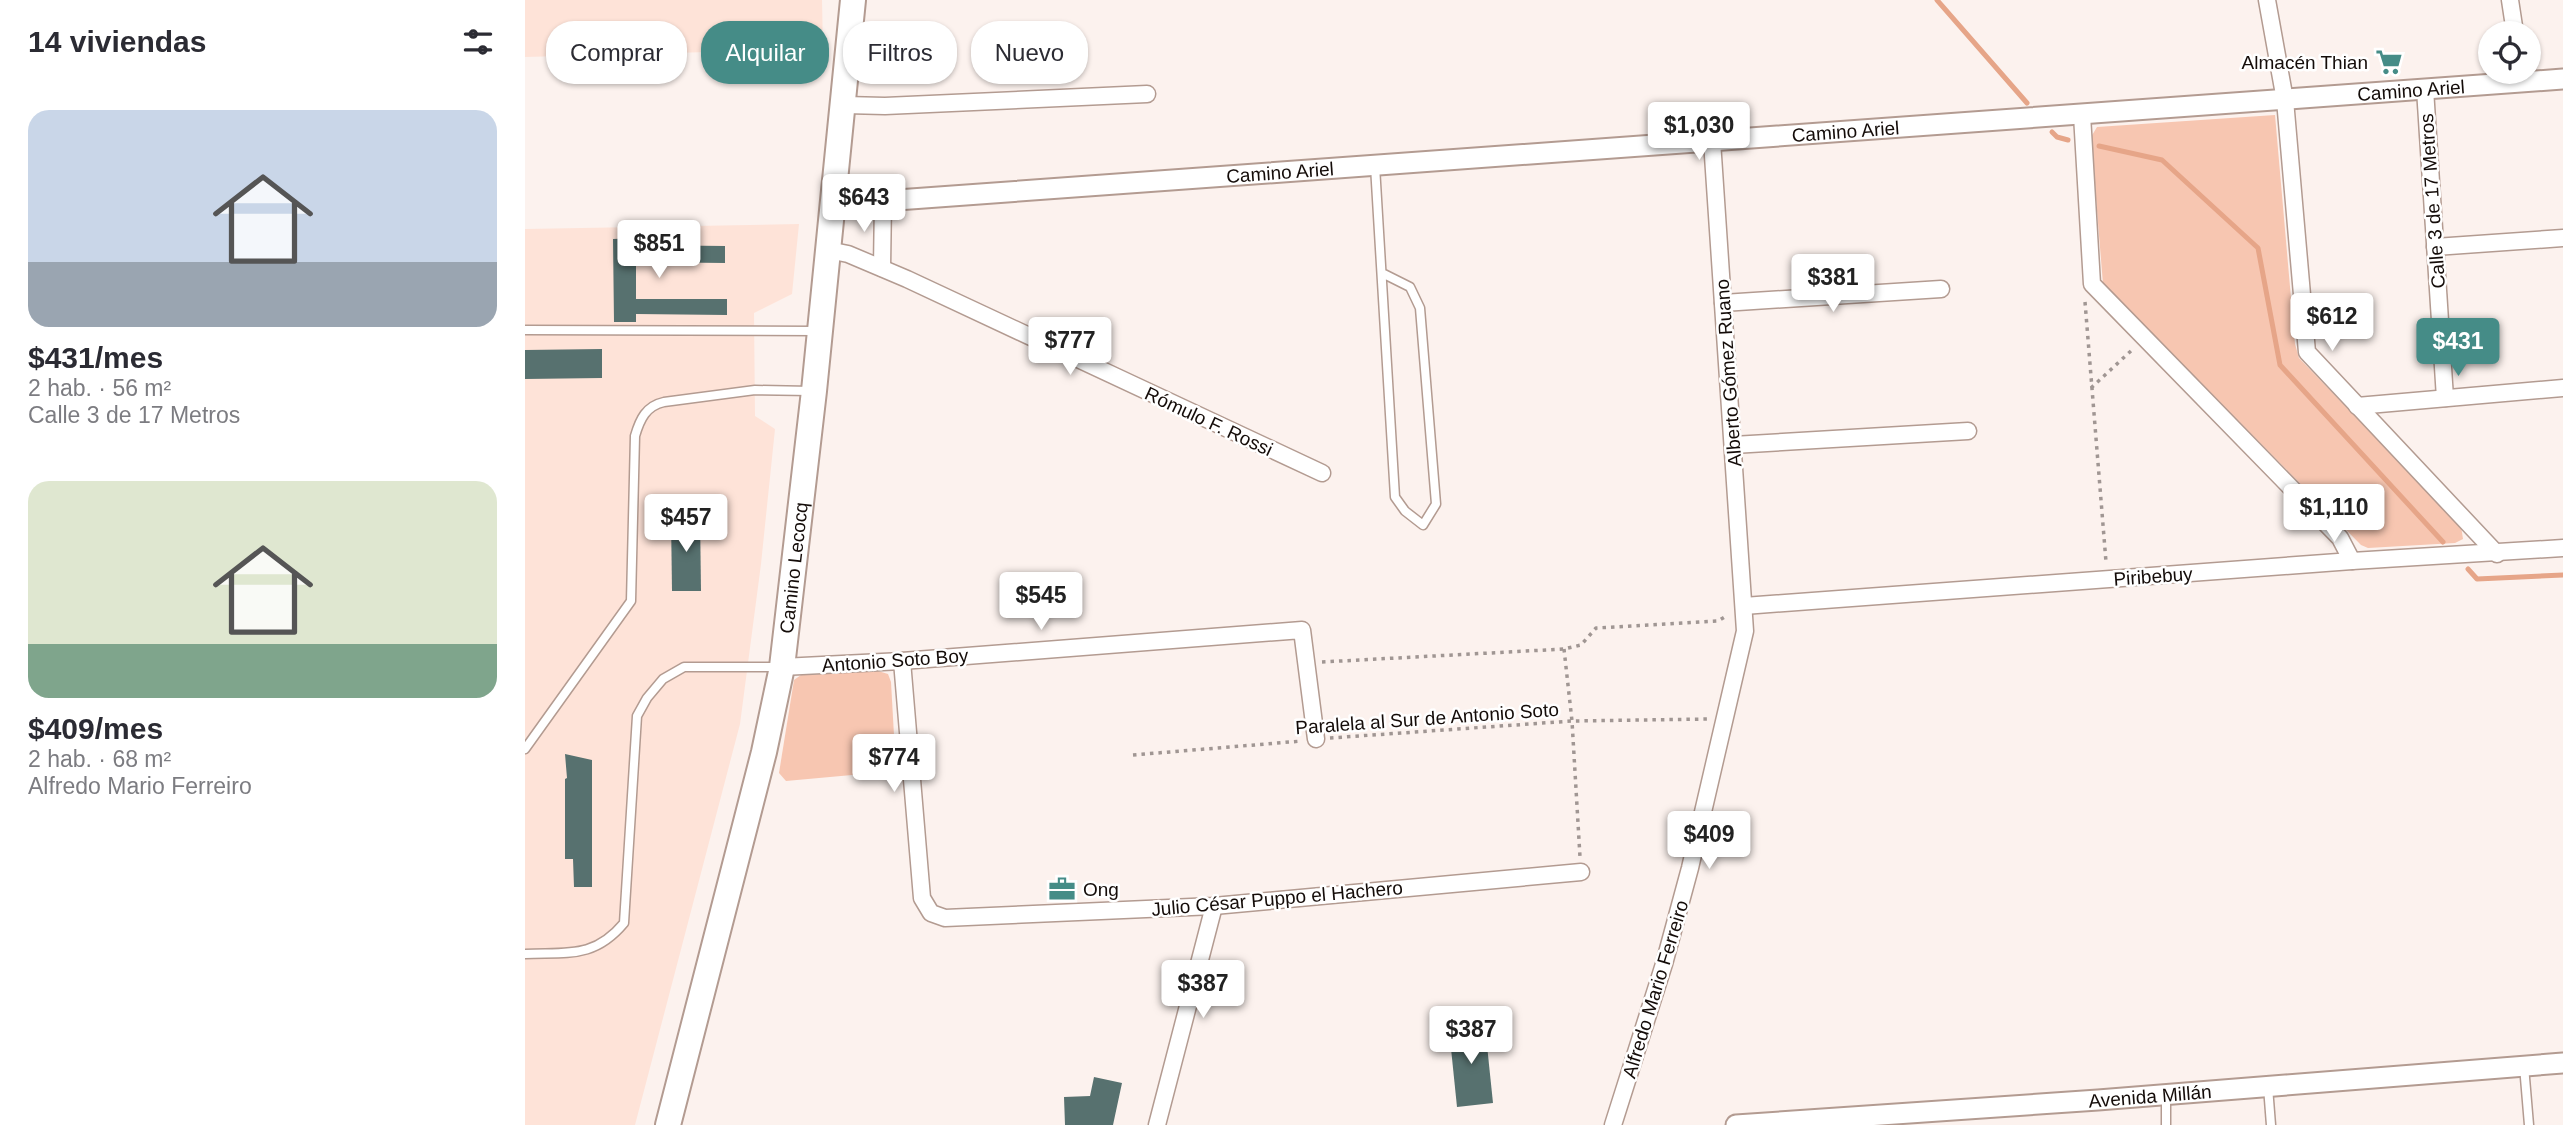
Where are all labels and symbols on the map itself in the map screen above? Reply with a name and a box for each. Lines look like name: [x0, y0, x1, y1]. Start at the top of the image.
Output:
supermarket icon: Almacén Thian: [2374, 47, 2404, 77]
place label: Almacén Thian: [2242, 52, 2368, 73]
street label: Camino Ariel: [2356, 76, 2466, 105]
pin: $1,030: [1642, 102, 1756, 162]
street label: Calle 3 de 17 Metros: [2416, 113, 2449, 289]
street label: Camino Ariel: [1791, 117, 1900, 146]
street label: Camino Ariel: [1225, 158, 1334, 187]
pin: $643: [823, 174, 905, 234]
pin: $851: [618, 220, 700, 280]
pin: $381: [1792, 254, 1874, 314]
street label: Alberto Gómez Ruano: [1711, 278, 1746, 467]
pin: $612: [2291, 294, 2373, 353]
pin: $777: [1029, 318, 1111, 377]
pin: $431: [2417, 318, 2499, 378]
street label: Rómulo F. Rossi: [1142, 383, 1276, 460]
pin: $1,110: [2277, 484, 2391, 544]
pin: $457: [645, 494, 727, 554]
street label: Camino Lecocq: [776, 501, 812, 635]
street label: Piribebuy: [2113, 563, 2194, 590]
pin: $545: [1000, 572, 1082, 632]
street label: Antonio Soto Boy: [821, 645, 969, 676]
street label: Paralela al Sur de Antonio Soto: [1295, 699, 1559, 738]
pin: $774: [853, 734, 935, 794]
pin: $409: [1668, 812, 1750, 871]
office icon: Ong: [1047, 874, 1077, 904]
street label: Julio César Puppo el Hachero: [1150, 877, 1404, 920]
place label: Ong: [1083, 879, 1119, 900]
street label: Alfredo Mario Ferreiro: [1618, 898, 1693, 1081]
pin: $387: [1162, 960, 1244, 1020]
pin: $387: [1430, 1006, 1512, 1066]
street label: Avenida Millán: [2088, 1081, 2212, 1112]

